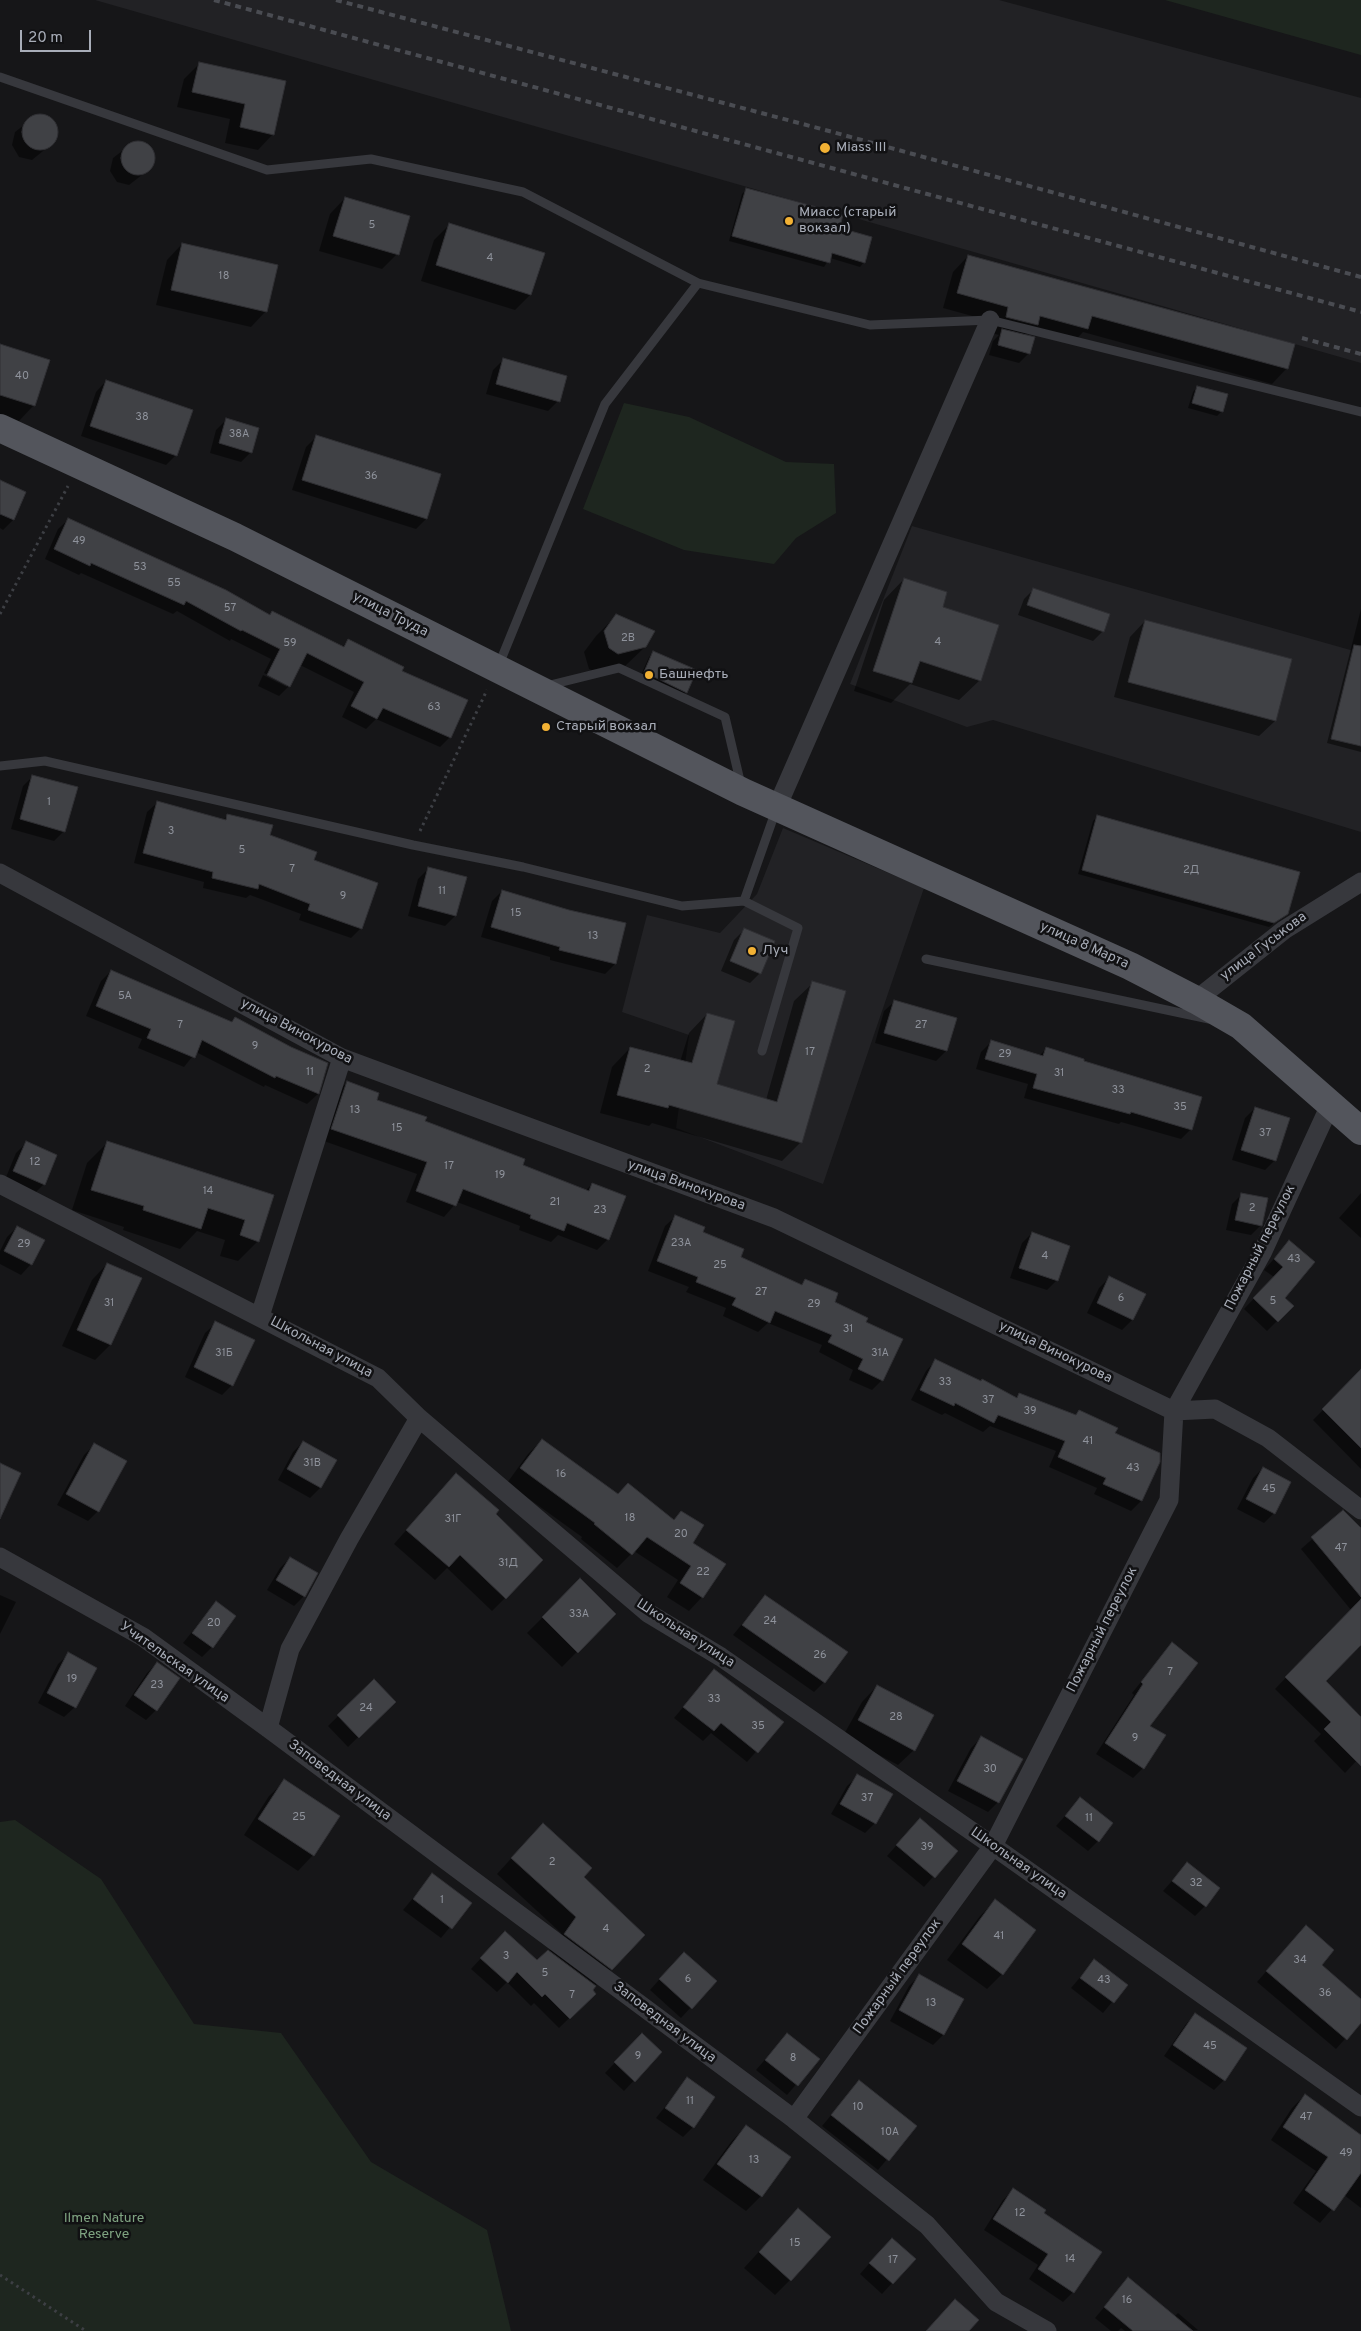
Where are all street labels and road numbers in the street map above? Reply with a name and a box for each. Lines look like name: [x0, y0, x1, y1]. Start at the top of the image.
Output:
street label: улица Труда: [349, 589, 431, 641]
street label: улица Гуськова: [1218, 909, 1310, 985]
street label: улица 8 Марта: [1037, 919, 1131, 973]
street label: улица Винокурова: [237, 995, 355, 1069]
street label: улица Винокурова: [625, 1157, 747, 1215]
street label: Пожарный переулок: [1222, 1182, 1300, 1314]
street label: Школьная улица: [267, 1314, 375, 1382]
street label: улица Винокурова: [996, 1318, 1114, 1388]
street label: Пожарный переулок: [1064, 1564, 1142, 1696]
street label: Школьная улица: [633, 1596, 737, 1672]
street label: Учительская улица: [116, 1619, 232, 1707]
street label: Заповедная улица: [284, 1737, 394, 1825]
street label: Школьная улица: [967, 1825, 1069, 1903]
street label: Пожарный переулок: [850, 1916, 946, 2038]
street label: Заповедная улица: [609, 1979, 719, 2067]

